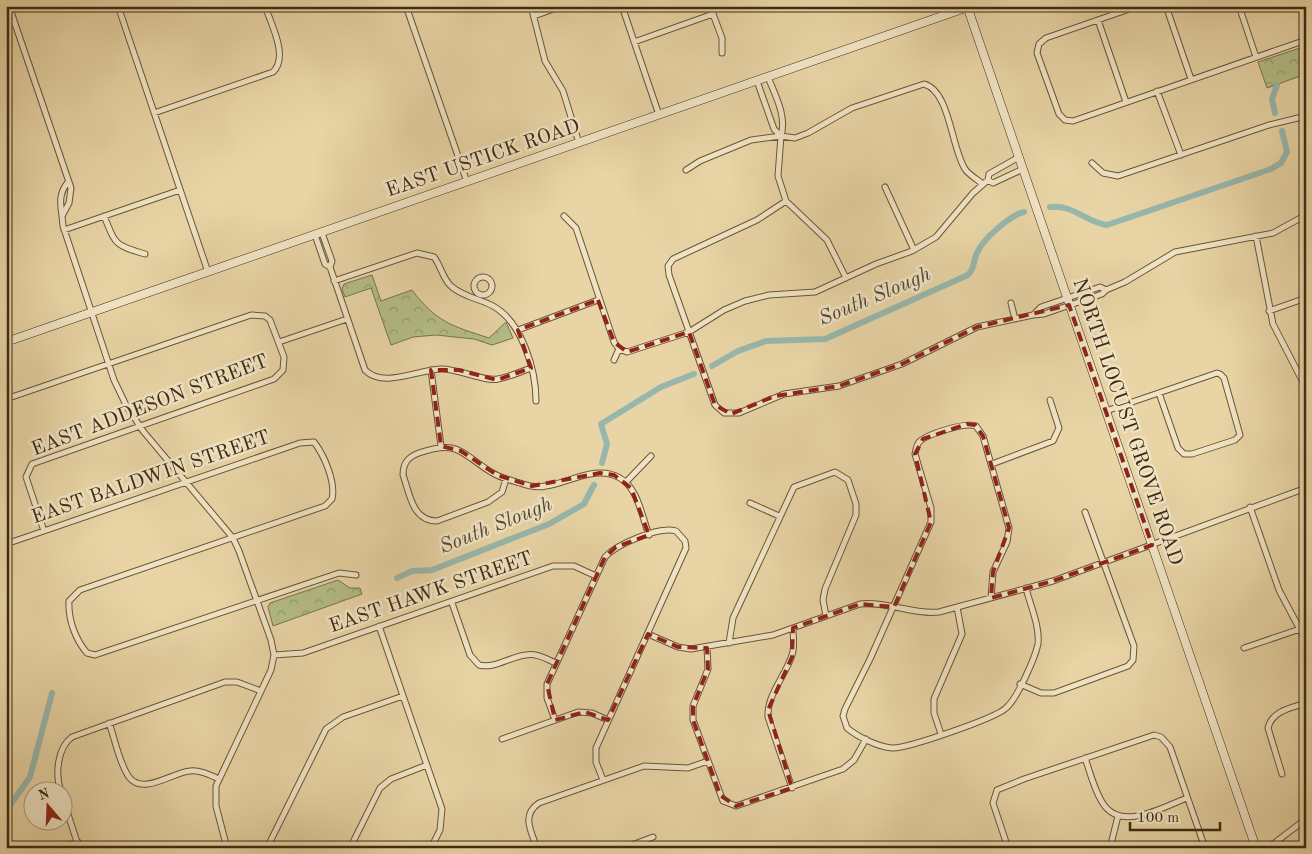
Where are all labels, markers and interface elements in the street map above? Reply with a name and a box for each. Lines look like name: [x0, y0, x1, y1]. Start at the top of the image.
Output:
street label: EAST USTICK ROAD: [383, 116, 583, 202]
water label: South Slough: [816, 264, 934, 330]
street label: NORTH LOCUST GROVE ROAD: [1068, 276, 1186, 568]
street label: EAST ADDESON STREET: [29, 352, 271, 460]
street label: EAST BALDWIN STREET: [29, 428, 273, 528]
water label: South Slough: [437, 494, 556, 558]
street label: EAST HAWK STREET: [327, 549, 535, 637]
north arrow: [22, 782, 72, 832]
text: N: [37, 786, 52, 803]
scale bar: [1130, 799, 1220, 831]
text: 100 m: [1137, 811, 1179, 826]

